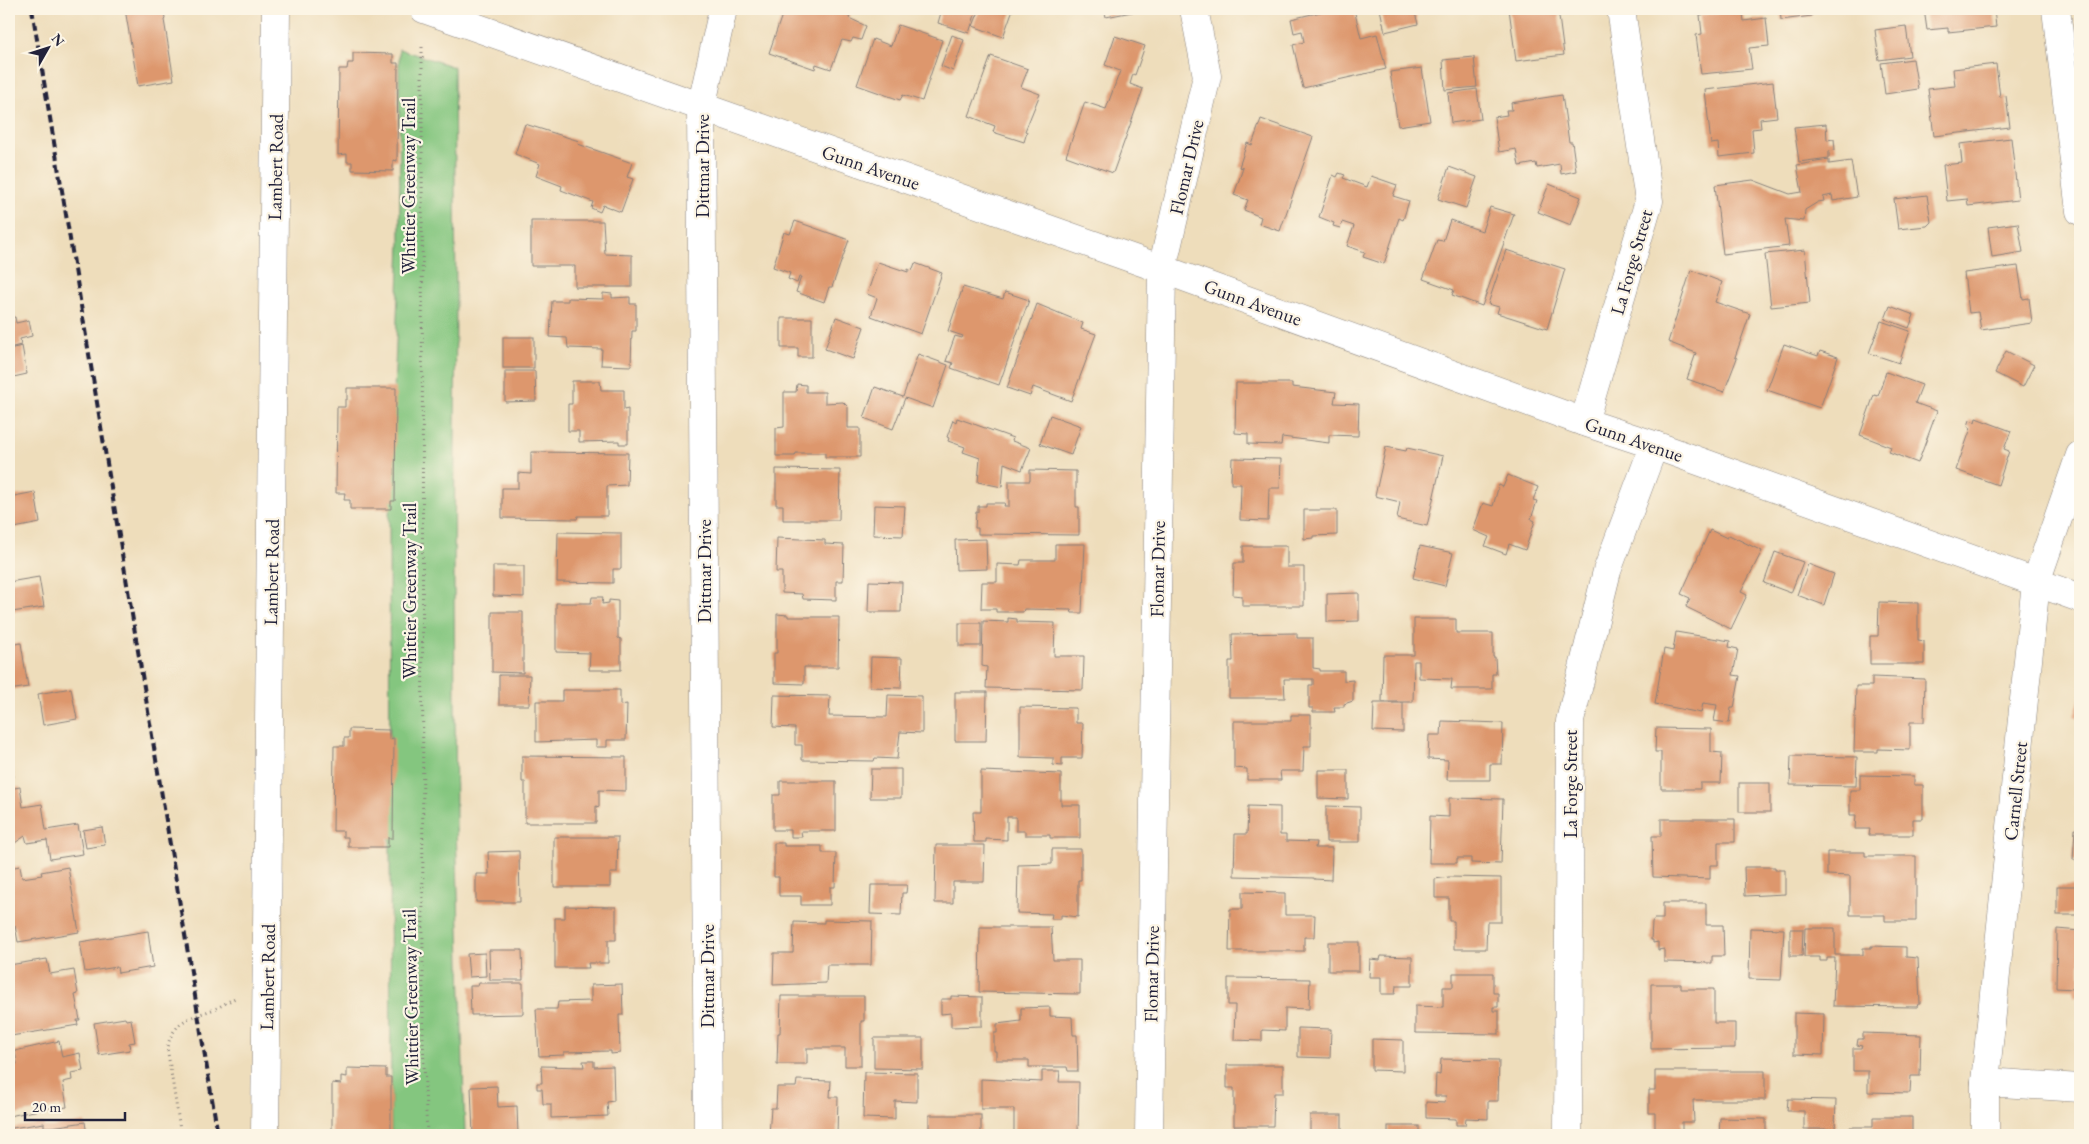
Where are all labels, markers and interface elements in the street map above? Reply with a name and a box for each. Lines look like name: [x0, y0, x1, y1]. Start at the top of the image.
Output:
north arrow: [22, 22, 72, 72]
text: N: [48, 30, 69, 50]
street label: Whittier Greenway Trail: [396, 97, 421, 274]
street label: Lambert Road: [262, 113, 289, 220]
street label: Dittmar Drive: [690, 114, 715, 218]
street label: Flomar Drive: [1163, 117, 1210, 217]
street label: Gunn Avenue: [818, 139, 923, 196]
street label: La Forge Street: [1604, 206, 1658, 318]
street label: Gunn Avenue: [1201, 273, 1305, 332]
street label: Gunn Avenue: [1581, 411, 1686, 468]
street label: Whittier Greenway Trail: [397, 502, 422, 679]
street label: Lambert Road: [258, 518, 285, 625]
street label: Dittmar Drive: [692, 519, 717, 623]
street label: Flomar Drive: [1144, 520, 1171, 618]
street label: La Forge Street: [1558, 730, 1583, 838]
street label: Carnell Street: [1998, 740, 2033, 842]
street label: Whittier Greenway Trail: [396, 908, 425, 1085]
street label: Lambert Road: [254, 923, 281, 1030]
street label: Dittmar Drive: [695, 924, 720, 1028]
street label: Flomar Drive: [1138, 925, 1165, 1023]
scale bar: [25, 1089, 125, 1121]
text: 20 m: [32, 1097, 61, 1116]

